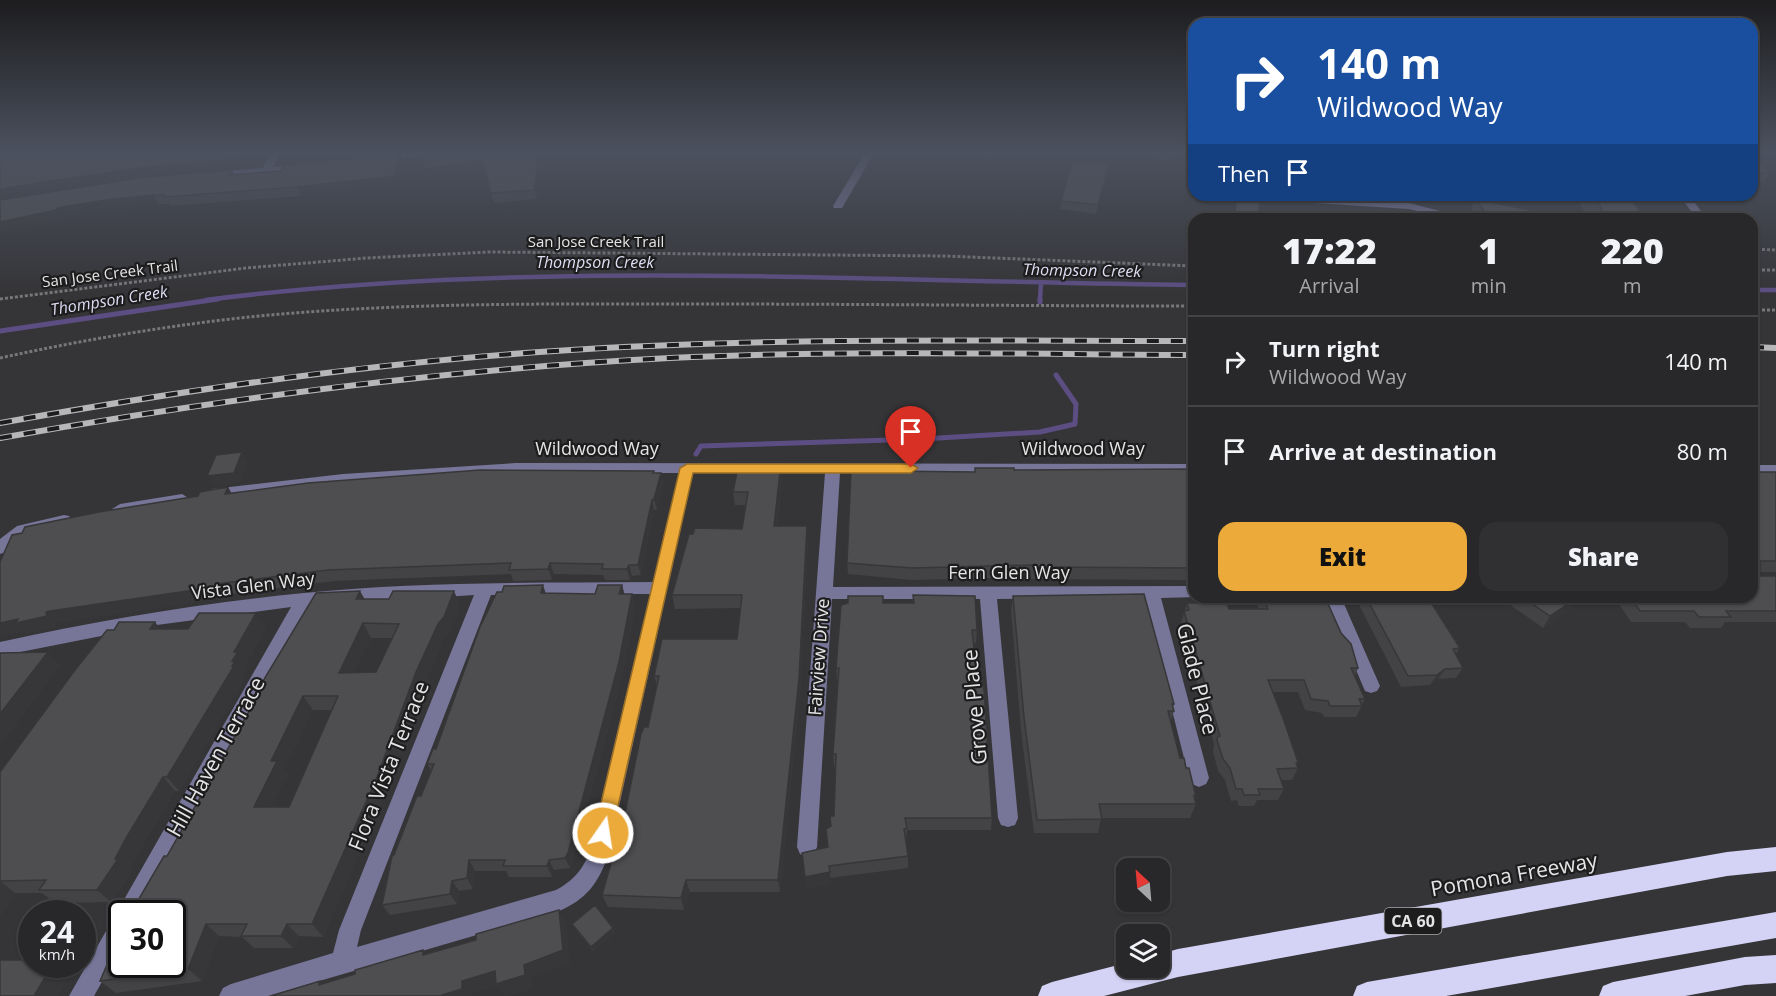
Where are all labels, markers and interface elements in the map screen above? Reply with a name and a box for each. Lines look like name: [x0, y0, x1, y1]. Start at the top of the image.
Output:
text: 140 m: [1317, 34, 1441, 91]
icon: right: [1218, 42, 1296, 120]
text: Wildwood Way: [1317, 88, 1502, 125]
icon: arrive: [1281, 156, 1314, 189]
text: Then: [1218, 158, 1269, 188]
text: 17:22: [1282, 226, 1377, 275]
text: 1: [1478, 226, 1499, 275]
text: 220: [1601, 226, 1664, 275]
street label: San Jose Creek Trail: [528, 231, 664, 251]
water label: Thompson Creek: [536, 251, 655, 273]
street label: San Jose Creek Trail: [41, 255, 179, 291]
water label: Thompson Creek: [1023, 258, 1142, 282]
text: Arrival: [1299, 272, 1360, 299]
text: min: [1471, 272, 1507, 299]
text: m: [1623, 272, 1642, 299]
water label: Thompson Creek: [49, 280, 170, 320]
text: Turn right: [1269, 333, 1380, 363]
icon: right: [1218, 345, 1251, 378]
text: 140 m: [1664, 346, 1728, 376]
text: Wildwood Way: [1269, 363, 1406, 390]
pin: [885, 406, 936, 468]
icon: arrive: [894, 415, 927, 448]
icon: arrive: [1218, 435, 1251, 468]
street label: Wildwood Way: [535, 436, 660, 460]
street label: Wildwood Way: [1021, 436, 1146, 460]
text: Arrive at destination: [1269, 436, 1497, 466]
text: 80 m: [1677, 436, 1728, 466]
button: Exit: [1218, 522, 1467, 591]
button: Share: [1479, 522, 1728, 591]
street label: Fern Glen Way: [948, 560, 1071, 584]
street label: Vista Glen Way: [190, 565, 317, 604]
street label: Fairview Drive: [802, 597, 834, 716]
street label: Glade Place: [1171, 620, 1225, 737]
street label: Grove Place: [955, 648, 993, 766]
street label: Hill Haven Terrace: [160, 672, 271, 841]
street label: Flora Vista Terrace: [341, 676, 435, 855]
position arrow: [571, 801, 635, 865]
street label: Pomona Freeway: [1428, 845, 1600, 902]
north arrow: [1116, 858, 1170, 912]
map controls: [1116, 858, 1170, 978]
speed limit sign: 30: [108, 900, 186, 978]
road number: CA 60: [1384, 908, 1442, 934]
text: 24: [40, 911, 74, 952]
button: layers: [1116, 924, 1170, 978]
text: km/h: [39, 944, 75, 964]

